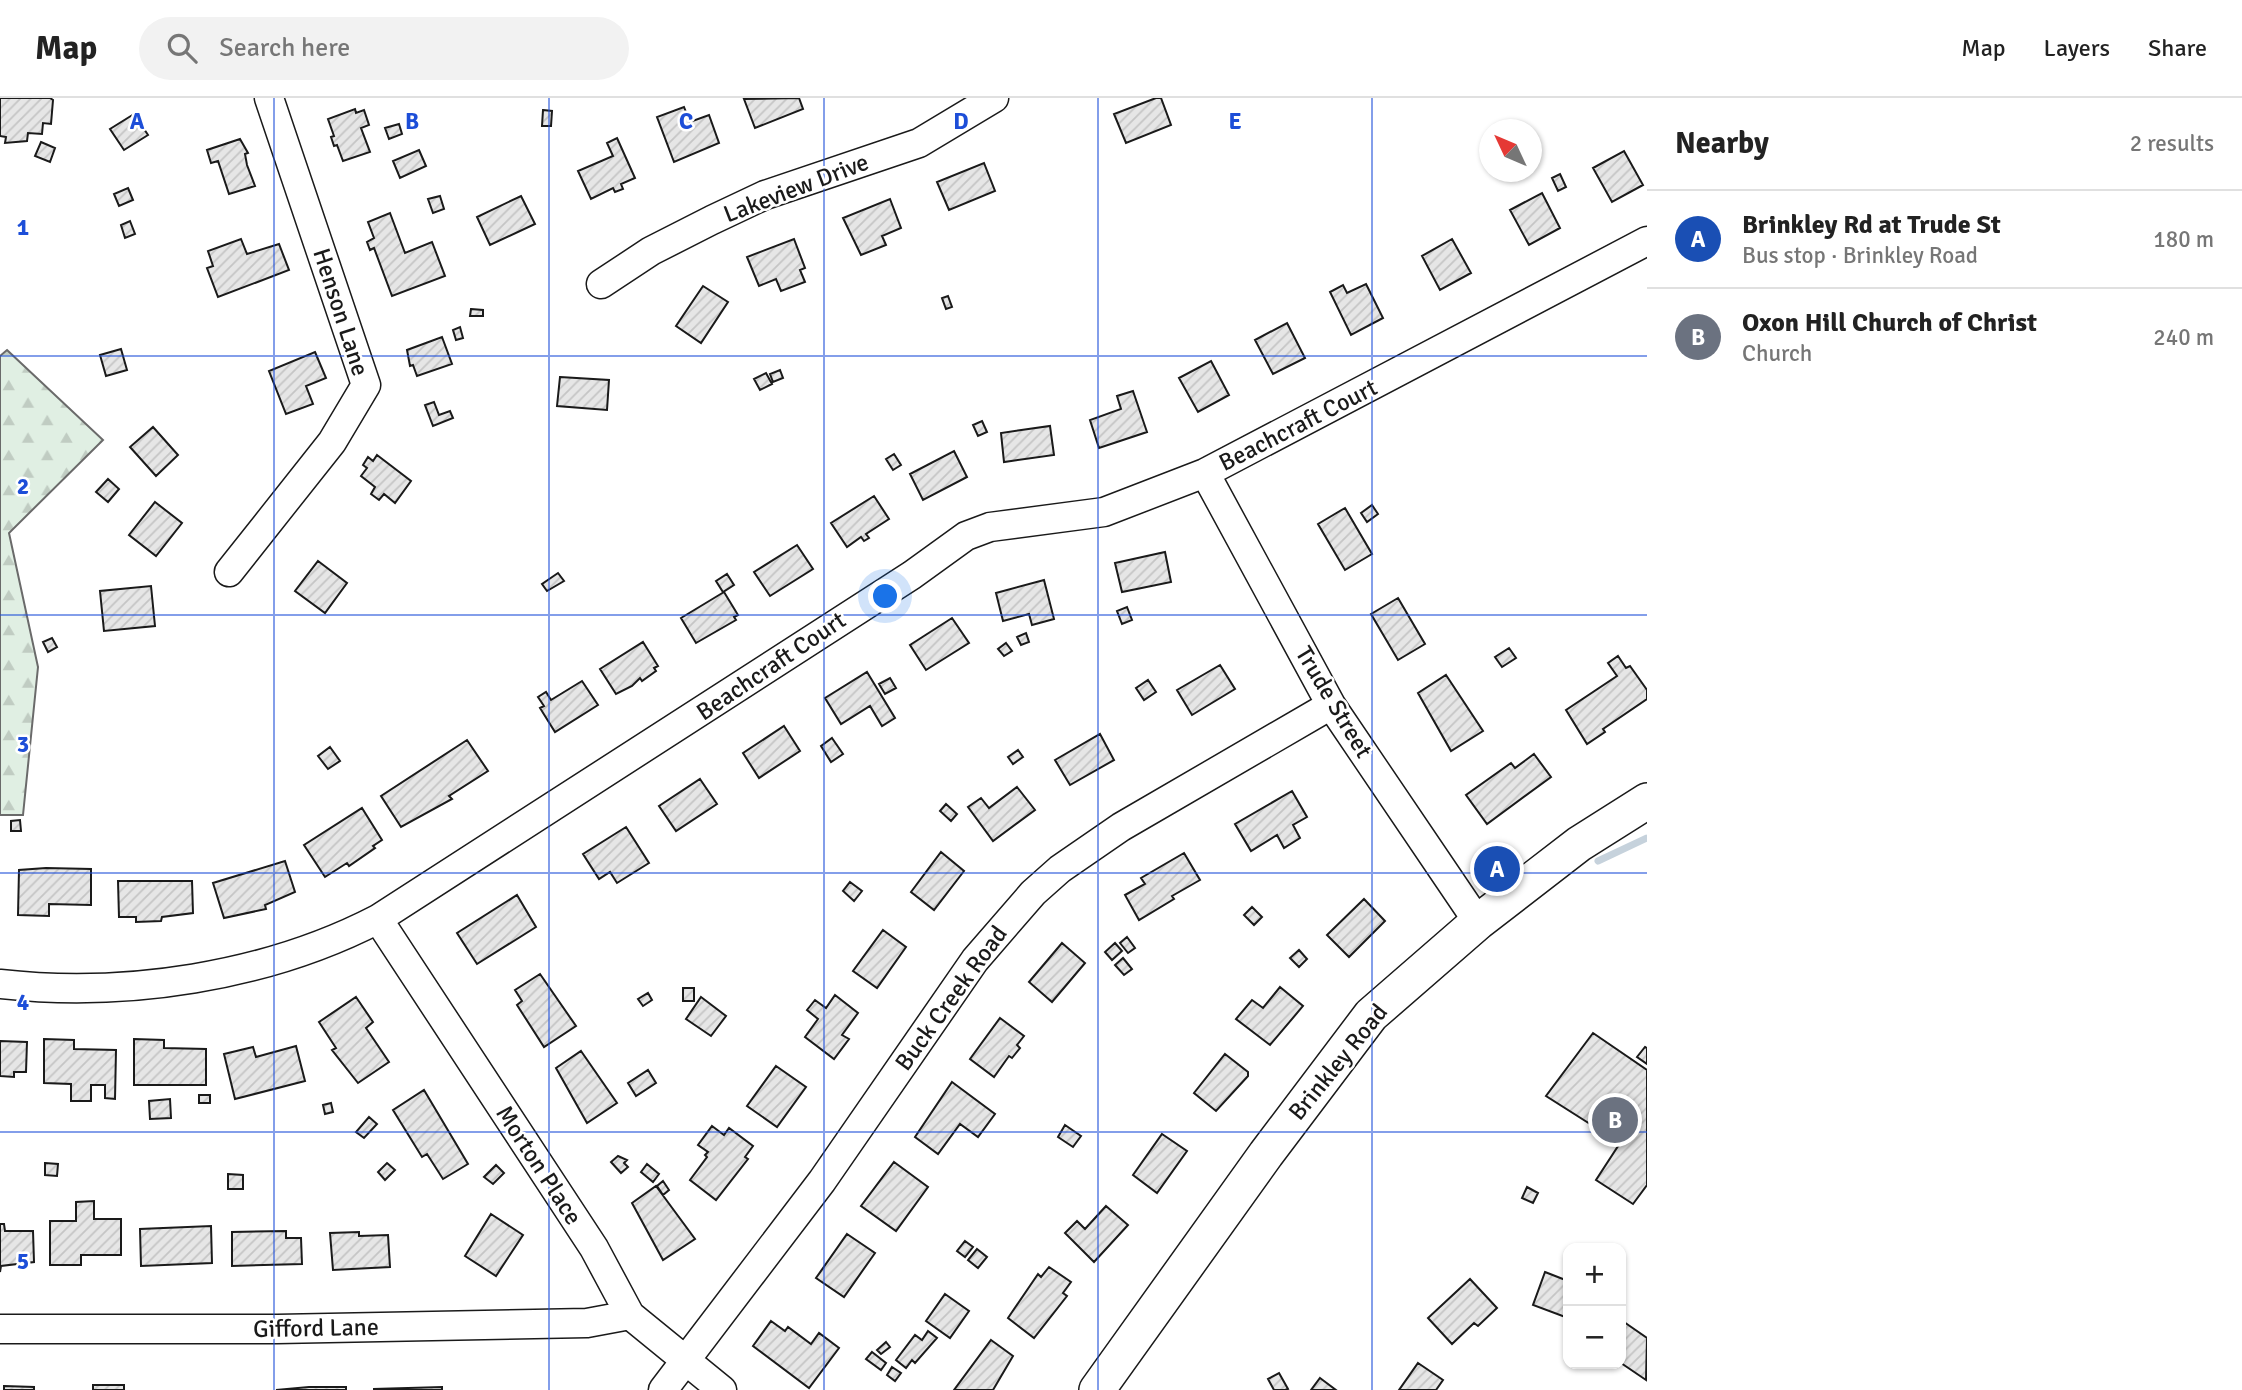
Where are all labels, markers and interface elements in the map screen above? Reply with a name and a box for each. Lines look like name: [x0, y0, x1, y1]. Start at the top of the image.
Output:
search box: [139, 17, 629, 80]
text: Map: [35, 28, 97, 69]
icon: search: [163, 29, 201, 67]
text: Search here: [219, 32, 350, 64]
text: Map: [1961, 33, 2006, 63]
text: Layers: [2044, 33, 2110, 63]
text: Share: [2148, 33, 2207, 63]
text: A: [130, 107, 145, 136]
text: B: [405, 107, 419, 136]
text: C: [679, 107, 693, 136]
text: D: [953, 107, 969, 136]
text: E: [1228, 107, 1242, 136]
north arrow: [1479, 119, 1542, 182]
text: Nearby: [1675, 125, 1769, 162]
text: 2 results: [2130, 129, 2214, 158]
street label: Lakeview Drive: [719, 147, 873, 229]
text: Brinkley Rd at Trude St: [1742, 209, 2001, 241]
text: 1: [17, 213, 29, 242]
text: A: [1691, 225, 1705, 254]
text: 180 m: [2153, 225, 2214, 254]
text: Bus stop · Brinkley Road: [1742, 241, 1978, 270]
street label: Henson Lane: [306, 244, 376, 380]
text: Oxon Hill Church of Christ: [1742, 307, 2037, 339]
text: B: [1691, 323, 1705, 352]
text: 240 m: [2153, 323, 2214, 352]
text: Church: [1742, 339, 1812, 368]
street label: Beachcraft Court: [1214, 372, 1382, 478]
text: 2: [17, 472, 29, 501]
your location: [868, 579, 902, 613]
street label: Beachcraft Court: [691, 605, 851, 727]
street label: Trude Street: [1289, 641, 1379, 763]
text: 3: [17, 730, 29, 759]
pin: A: [1474, 843, 1520, 895]
street label: Buck Creek Road: [888, 920, 1014, 1076]
text: 4: [17, 988, 29, 1017]
street label: Brinkley Road: [1282, 998, 1394, 1126]
pin: B: [1592, 1094, 1638, 1146]
street label: Morton Place: [489, 1100, 589, 1230]
map controls: [1563, 1243, 1626, 1369]
button: +: [1563, 1243, 1626, 1306]
text: 5: [17, 1247, 29, 1276]
button: −: [1563, 1306, 1626, 1369]
street label: Gifford Lane: [253, 1312, 379, 1344]

